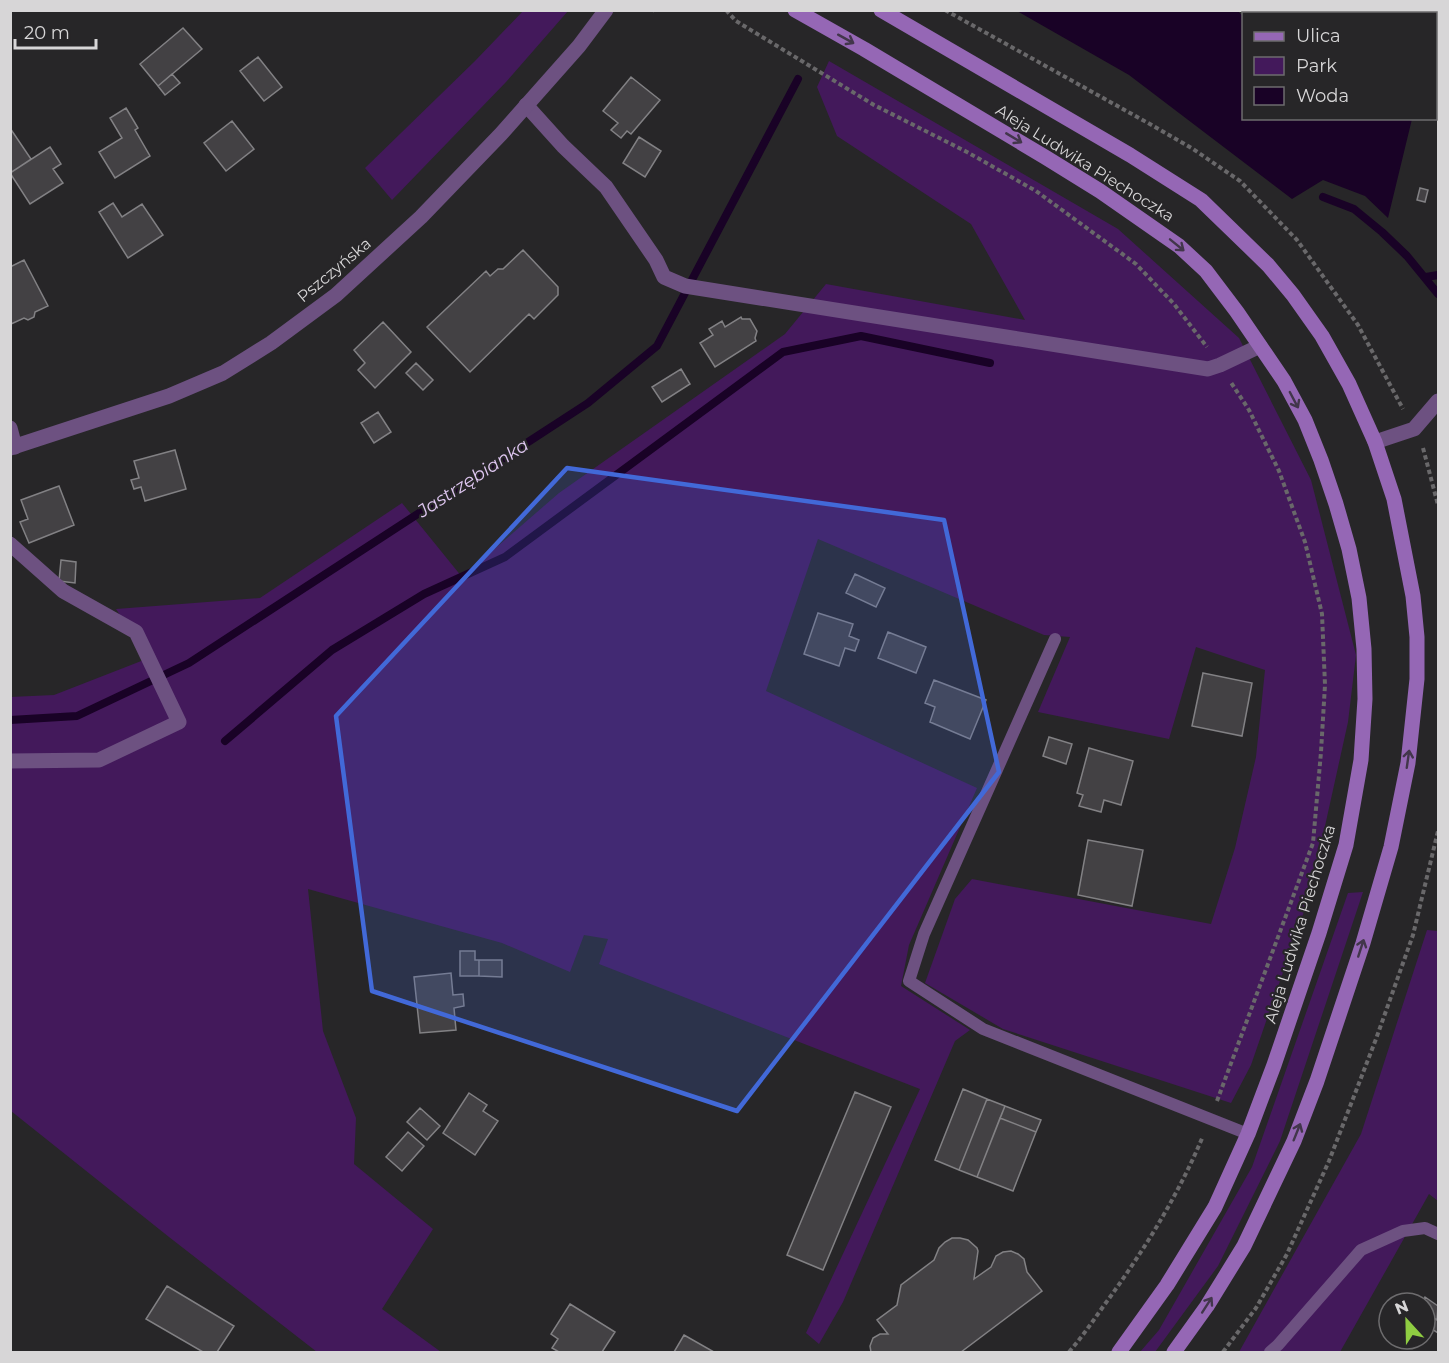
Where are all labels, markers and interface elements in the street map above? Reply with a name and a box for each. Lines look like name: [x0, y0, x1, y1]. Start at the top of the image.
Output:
scale bar: [15, 12, 96, 50]
legend: [1242, 12, 1437, 120]
text: 20 m: [24, 22, 70, 44]
text: Ulica: [1296, 25, 1341, 47]
one-way arrow: [837, 33, 854, 45]
text: Park: [1296, 55, 1337, 77]
text: Woda: [1296, 85, 1349, 107]
street label: Aleja Ludwika Piechoczka: [992, 100, 1178, 226]
one-way arrow: [1005, 133, 1022, 145]
street label: Pszczyńska: [293, 234, 375, 306]
one-way arrow: [1169, 238, 1185, 251]
one-way arrow: [1289, 390, 1300, 408]
water label: Jastrzębianka: [412, 434, 533, 523]
one-way arrow: [1402, 749, 1413, 769]
street label: Aleja Ludwika Piechoczka: [1261, 822, 1339, 1026]
one-way arrow: [1356, 939, 1367, 958]
one-way arrow: [1292, 1123, 1303, 1142]
north arrow: [1377, 1291, 1437, 1351]
one-way arrow: [1201, 1296, 1214, 1313]
text: N: [1392, 1296, 1411, 1319]

